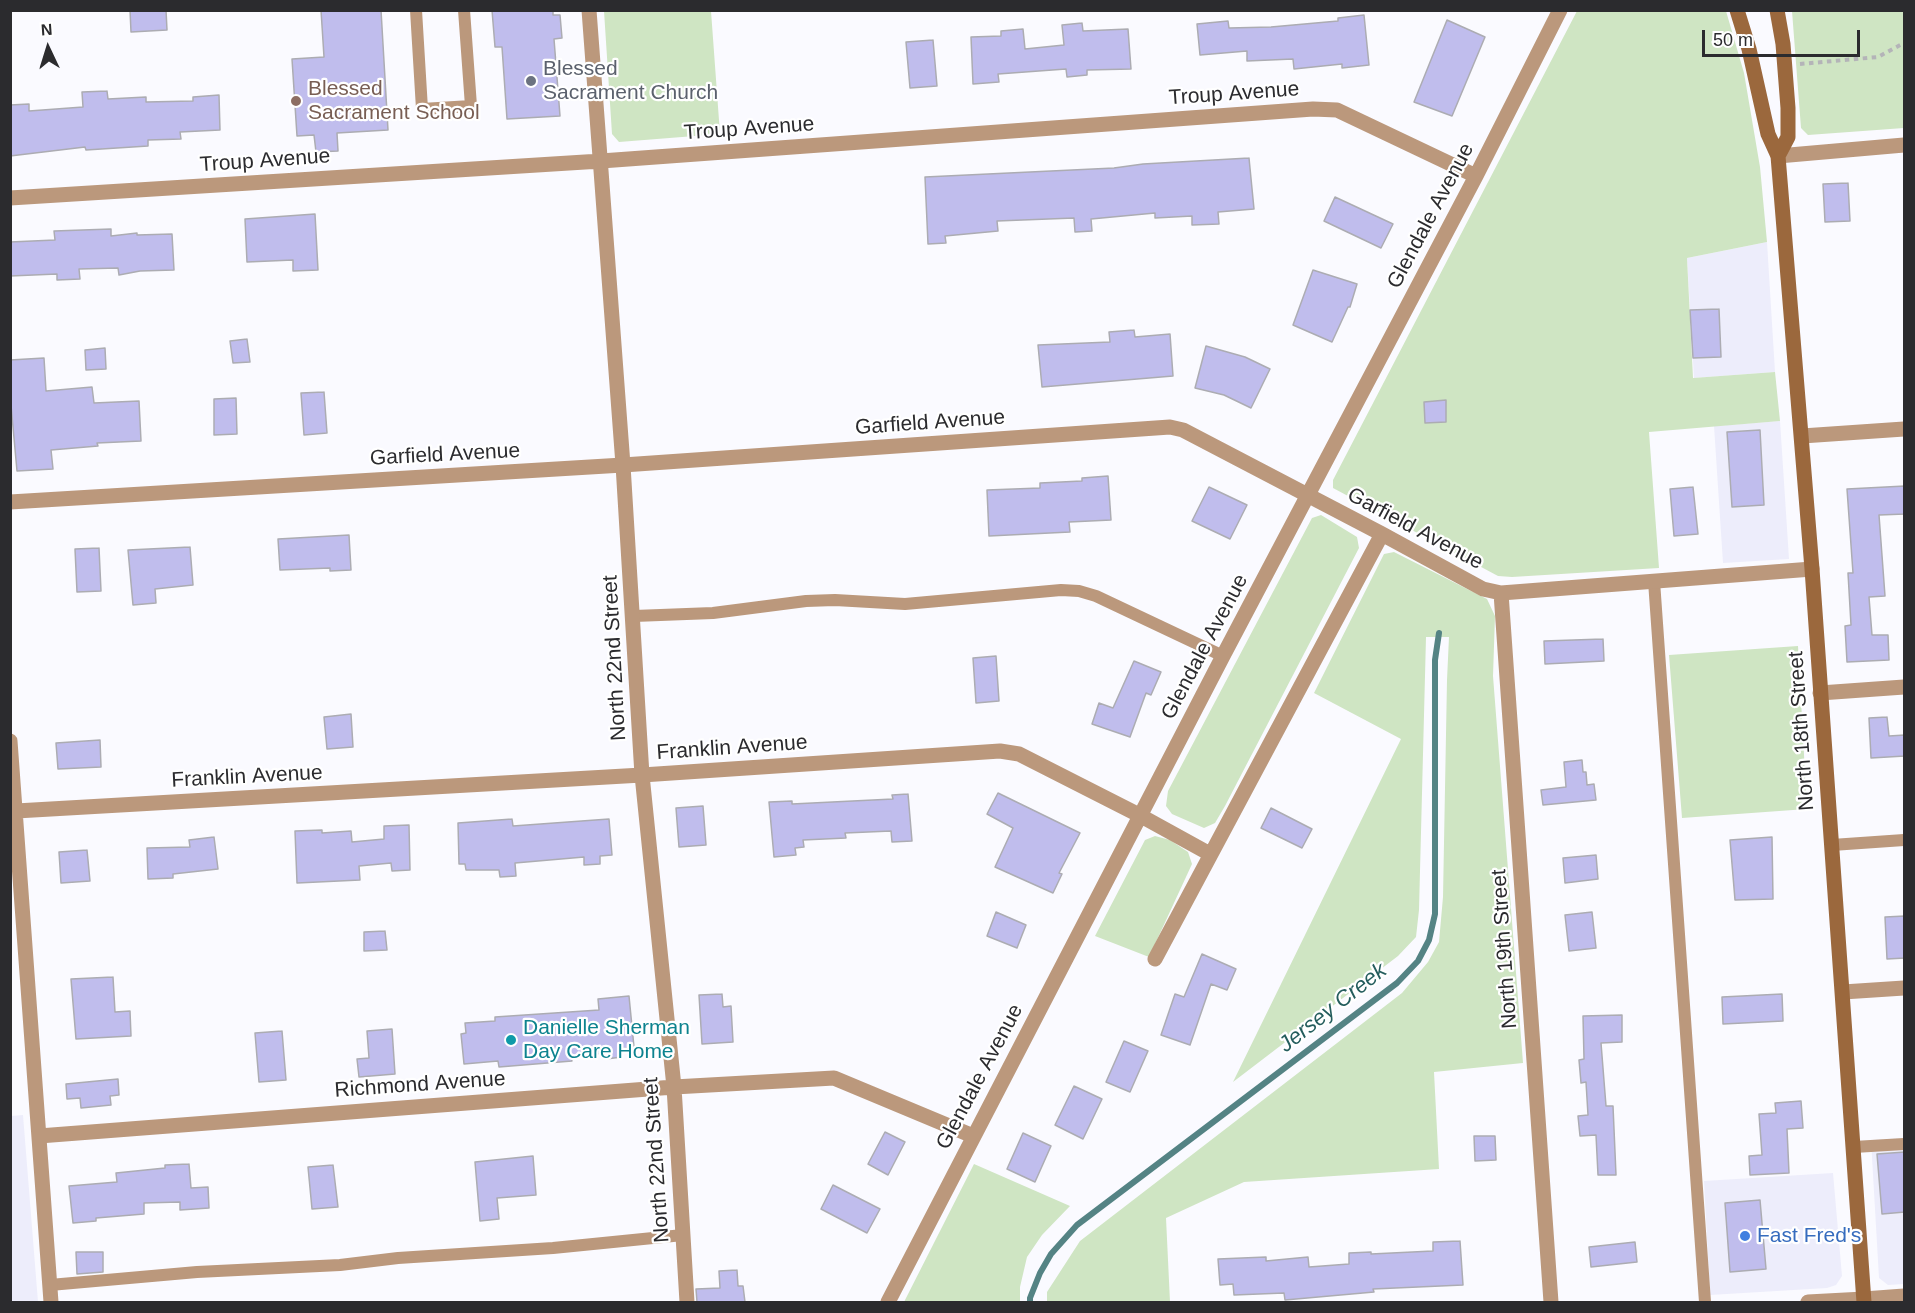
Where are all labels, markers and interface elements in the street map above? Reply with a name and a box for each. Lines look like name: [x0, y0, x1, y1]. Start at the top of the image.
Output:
north arrow: [18, 18, 78, 78]
scale bar: [1705, 18, 1862, 56]
text: N: [40, 21, 53, 38]
text: 50 m: [1713, 30, 1753, 50]
place label: Blessed Sacrament Church: [543, 56, 718, 106]
marker: Blessed Sacrament Church: [524, 74, 538, 88]
place label: Blessed Sacrament School: [308, 76, 480, 126]
street label: Troup Avenue: [1168, 77, 1300, 111]
marker: Blessed Sacrament School: [289, 94, 303, 108]
street label: Troup Avenue: [683, 112, 815, 146]
street label: Glendale Avenue: [1382, 139, 1480, 293]
street label: Troup Avenue: [199, 144, 331, 178]
street label: Garfield Avenue: [854, 405, 1006, 441]
street label: Garfield Avenue: [369, 438, 521, 472]
street label: Garfield Avenue: [1343, 483, 1487, 575]
street label: Glendale Avenue: [1156, 570, 1254, 724]
street label: North 22nd Street: [598, 575, 632, 741]
street label: North 18th Street: [1784, 650, 1820, 812]
street label: Franklin Avenue: [656, 730, 808, 766]
street label: Franklin Avenue: [171, 760, 323, 794]
street label: North 19th Street: [1487, 868, 1523, 1030]
water label: Jersey Creek: [1274, 958, 1392, 1058]
street label: Glendale Avenue: [931, 1000, 1029, 1154]
place label: Danielle Sherman Day Care Home: [523, 1015, 690, 1065]
marker: Danielle Sherman Day Care Home: [504, 1033, 518, 1047]
street label: Richmond Avenue: [334, 1066, 506, 1104]
street label: North 22nd Street: [639, 1076, 675, 1244]
place label: Fast Fred's: [1757, 1223, 1861, 1249]
marker: Fast Fred's: [1738, 1229, 1752, 1243]

